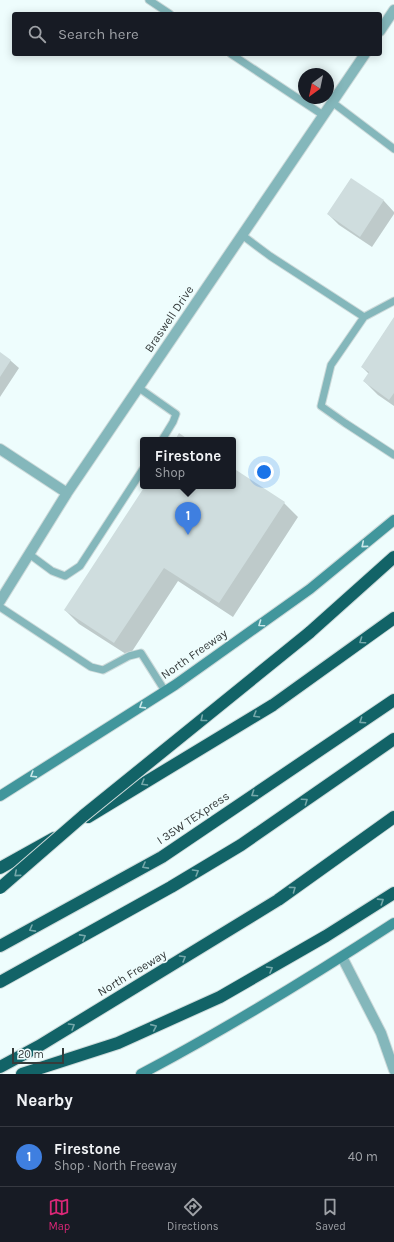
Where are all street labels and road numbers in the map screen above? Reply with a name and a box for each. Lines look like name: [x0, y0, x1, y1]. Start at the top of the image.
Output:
street label: Braswell Drive: [142, 283, 196, 355]
street label: North Freeway: [158, 626, 230, 682]
street label: I 35W TEXpress: [154, 789, 232, 847]
street label: North Freeway: [95, 947, 169, 999]

